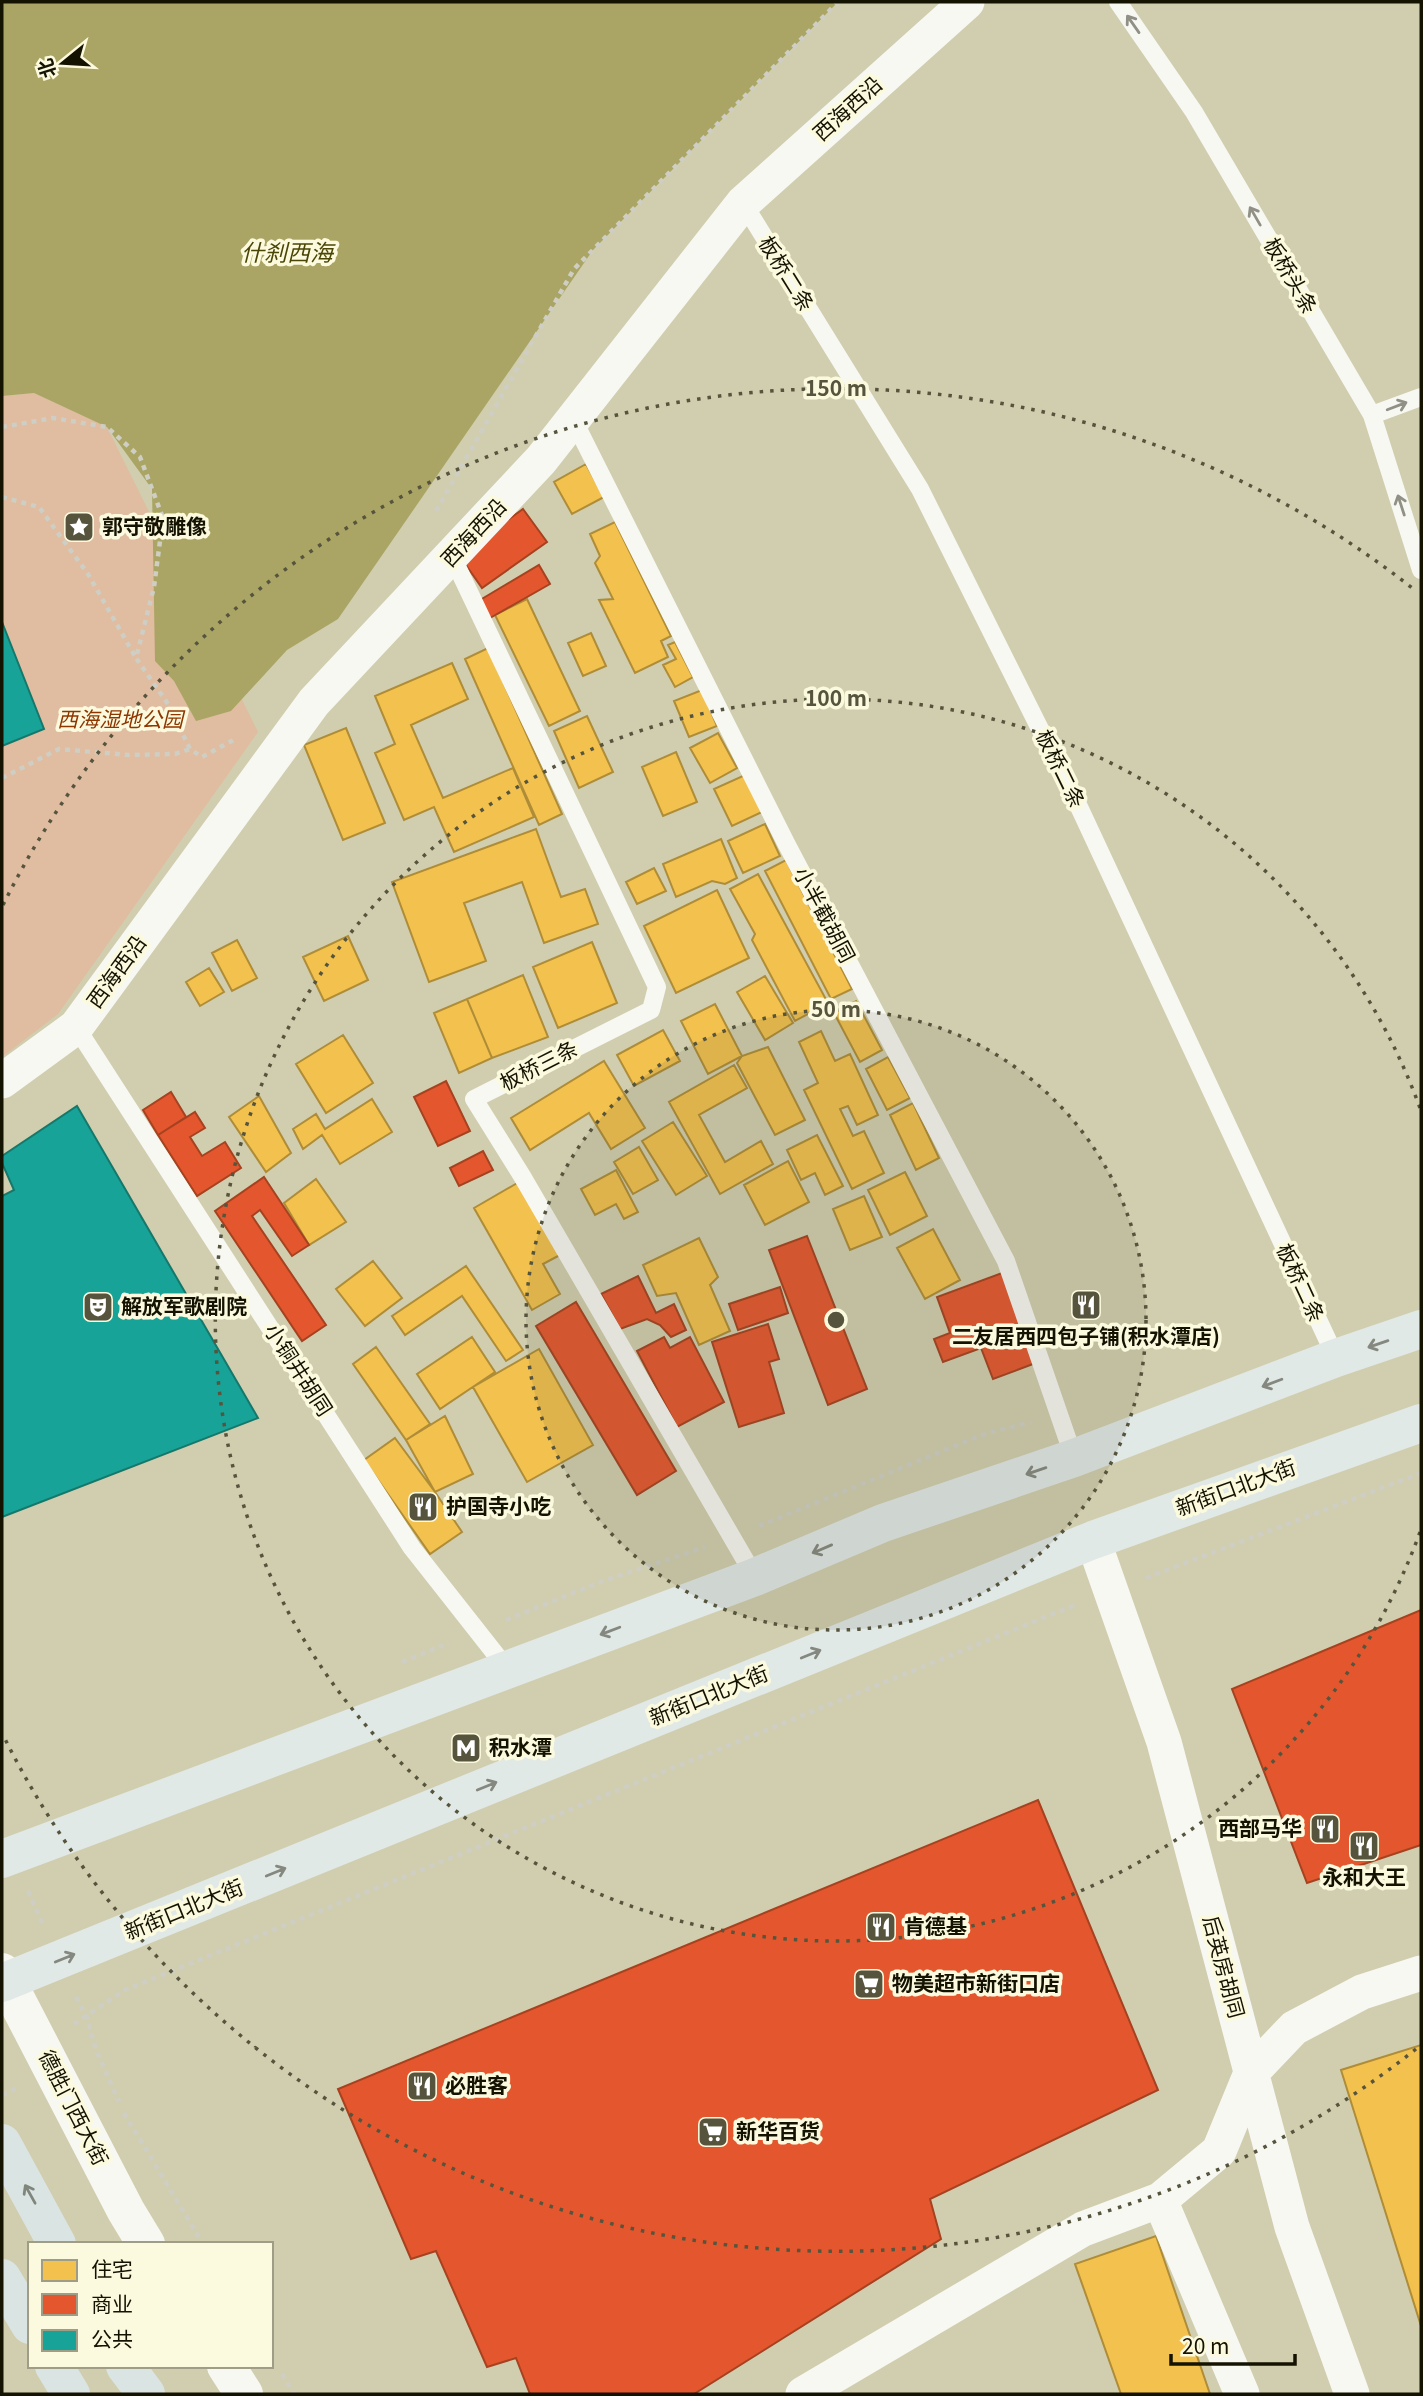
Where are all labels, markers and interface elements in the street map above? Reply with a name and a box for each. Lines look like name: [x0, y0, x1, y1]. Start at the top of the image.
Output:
one-way arrow: [1126, 15, 1140, 34]
north arrow: [28, 28, 98, 98]
text: 北: [30, 56, 61, 82]
street label: 西海西沿: [805, 68, 888, 147]
one-way arrow: [1248, 206, 1262, 226]
street label: 板桥二条: [753, 229, 823, 317]
street label: 板桥头条: [1258, 231, 1326, 319]
water label: 什刹西海: [241, 234, 336, 268]
text: 150 m: [805, 372, 867, 402]
one-way arrow: [1385, 399, 1407, 411]
street label: 西海西沿: [433, 491, 512, 573]
one-way arrow: [1393, 494, 1406, 516]
place icon: 郭守敬雕像: [62, 510, 96, 544]
place label: 郭守敬雕像: [102, 510, 207, 540]
text: 100 m: [805, 682, 867, 712]
park label: 西海湿地公园: [57, 703, 186, 733]
street label: 板桥二条: [1030, 724, 1094, 812]
street label: 小半截胡同: [788, 861, 864, 967]
street label: 西海西沿: [79, 928, 152, 1014]
text: 50 m: [811, 993, 861, 1023]
street label: 板桥三条: [494, 1032, 582, 1097]
street label: 板桥二条: [1270, 1238, 1333, 1327]
restaurant icon: 二友居西四包子铺(积水潭店): [1069, 1288, 1103, 1322]
theatre icon: 解放军歌剧院: [81, 1290, 115, 1324]
place label: 解放军歌剧院: [121, 1290, 247, 1320]
centre of rings: [824, 1308, 848, 1332]
street label: 小铜井胡同: [259, 1317, 341, 1421]
place label: 二友居西四包子铺(积水潭店): [952, 1320, 1220, 1350]
one-way arrow: [1368, 1339, 1390, 1351]
one-way arrow: [1261, 1377, 1283, 1390]
street label: 新街口北大街: [1171, 1450, 1300, 1522]
one-way arrow: [1025, 1466, 1047, 1478]
restaurant icon: 护国寺小吃: [406, 1490, 440, 1524]
place label: 护国寺小吃: [446, 1490, 551, 1520]
one-way arrow: [812, 1543, 833, 1556]
one-way arrow: [600, 1626, 622, 1639]
one-way arrow: [799, 1647, 821, 1660]
street label: 新街口北大街: [644, 1657, 772, 1732]
metro station icon: 积水潭: [449, 1731, 483, 1765]
place label: 积水潭: [489, 1731, 552, 1761]
one-way arrow: [475, 1779, 497, 1792]
place label: 西部马华: [1218, 1812, 1302, 1842]
restaurant icon: 西部马华: [1308, 1812, 1342, 1846]
restaurant icon: 永和大王: [1347, 1829, 1381, 1863]
place label: 永和大王: [1322, 1861, 1406, 1891]
one-way arrow: [265, 1865, 286, 1878]
street label: 新街口北大街: [119, 1871, 247, 1946]
restaurant icon: 肯德基: [864, 1910, 898, 1944]
place label: 肯德基: [904, 1910, 967, 1940]
street label: 后英房胡同: [1197, 1912, 1253, 2021]
one-way arrow: [54, 1951, 76, 1964]
supermarket icon: 物美超市新街口店: [852, 1967, 886, 2001]
place label: 物美超市新街口店: [892, 1967, 1060, 1997]
street label: 德胜门西大街: [33, 2044, 117, 2170]
restaurant icon: 必胜客: [405, 2069, 439, 2103]
place label: 必胜客: [445, 2069, 508, 2099]
supermarket icon: 新华百货: [696, 2115, 730, 2149]
place label: 新华百货: [736, 2115, 820, 2145]
one-way arrow: [22, 2184, 36, 2204]
legend: [28, 2242, 273, 2368]
text: 住宅: [91, 2253, 133, 2283]
text: 商业: [91, 2288, 133, 2318]
scale bar: [1171, 2322, 1295, 2366]
text: 公共: [91, 2323, 133, 2353]
text: 20 m: [1182, 2330, 1229, 2360]

